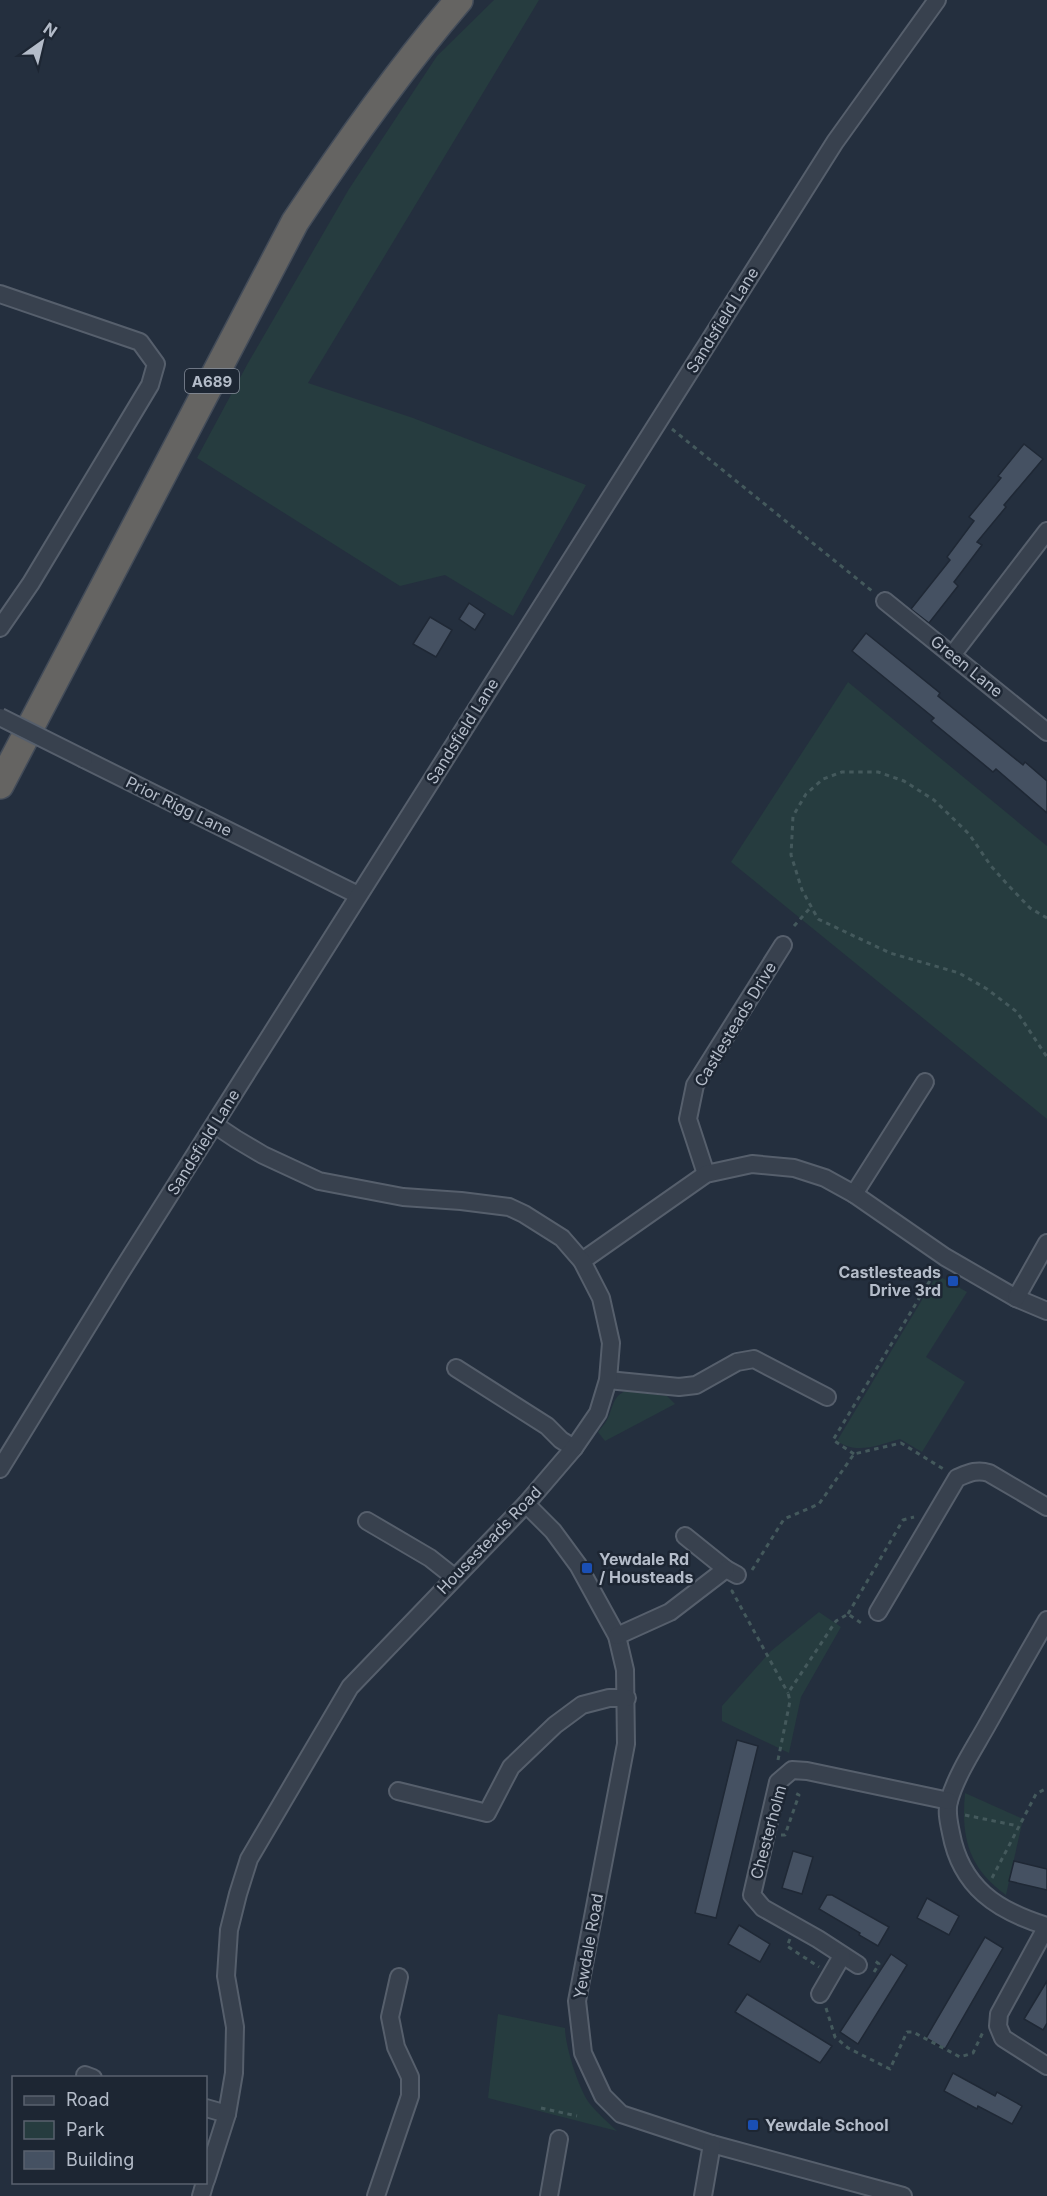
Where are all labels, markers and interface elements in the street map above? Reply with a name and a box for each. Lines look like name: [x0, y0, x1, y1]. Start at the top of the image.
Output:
north arrow: [12, 12, 72, 72]
text: N: [40, 18, 61, 41]
street label: Sandsfield Lane: [681, 263, 763, 377]
road number: A689: [185, 369, 239, 393]
street label: Green Lane: [927, 631, 1007, 701]
street label: Sandsfield Lane: [421, 674, 503, 788]
street label: Prior Rigg Lane: [123, 772, 235, 840]
street label: Castlesteads Drive: [690, 958, 780, 1090]
street label: Sandsfield Lane: [162, 1085, 244, 1199]
place label: Castlesteads Drive 3rd: [838, 1262, 941, 1300]
marker: Castlesteads Drive 3rd: [946, 1274, 960, 1288]
street label: Housesteads Road: [432, 1482, 546, 1598]
place label: Yewdale Rd / Housteads: [599, 1549, 693, 1587]
marker: Yewdale Rd / Housteads: [580, 1561, 594, 1575]
street label: Chesterholm: [746, 1783, 790, 1881]
street label: Yewdale Road: [569, 1892, 607, 2000]
legend: [12, 2076, 207, 2184]
text: Road: [66, 2089, 109, 2110]
place label: Yewdale School: [765, 2115, 888, 2135]
marker: Yewdale School: [746, 2118, 760, 2132]
text: Park: [66, 2119, 105, 2140]
text: Building: [66, 2149, 134, 2170]

